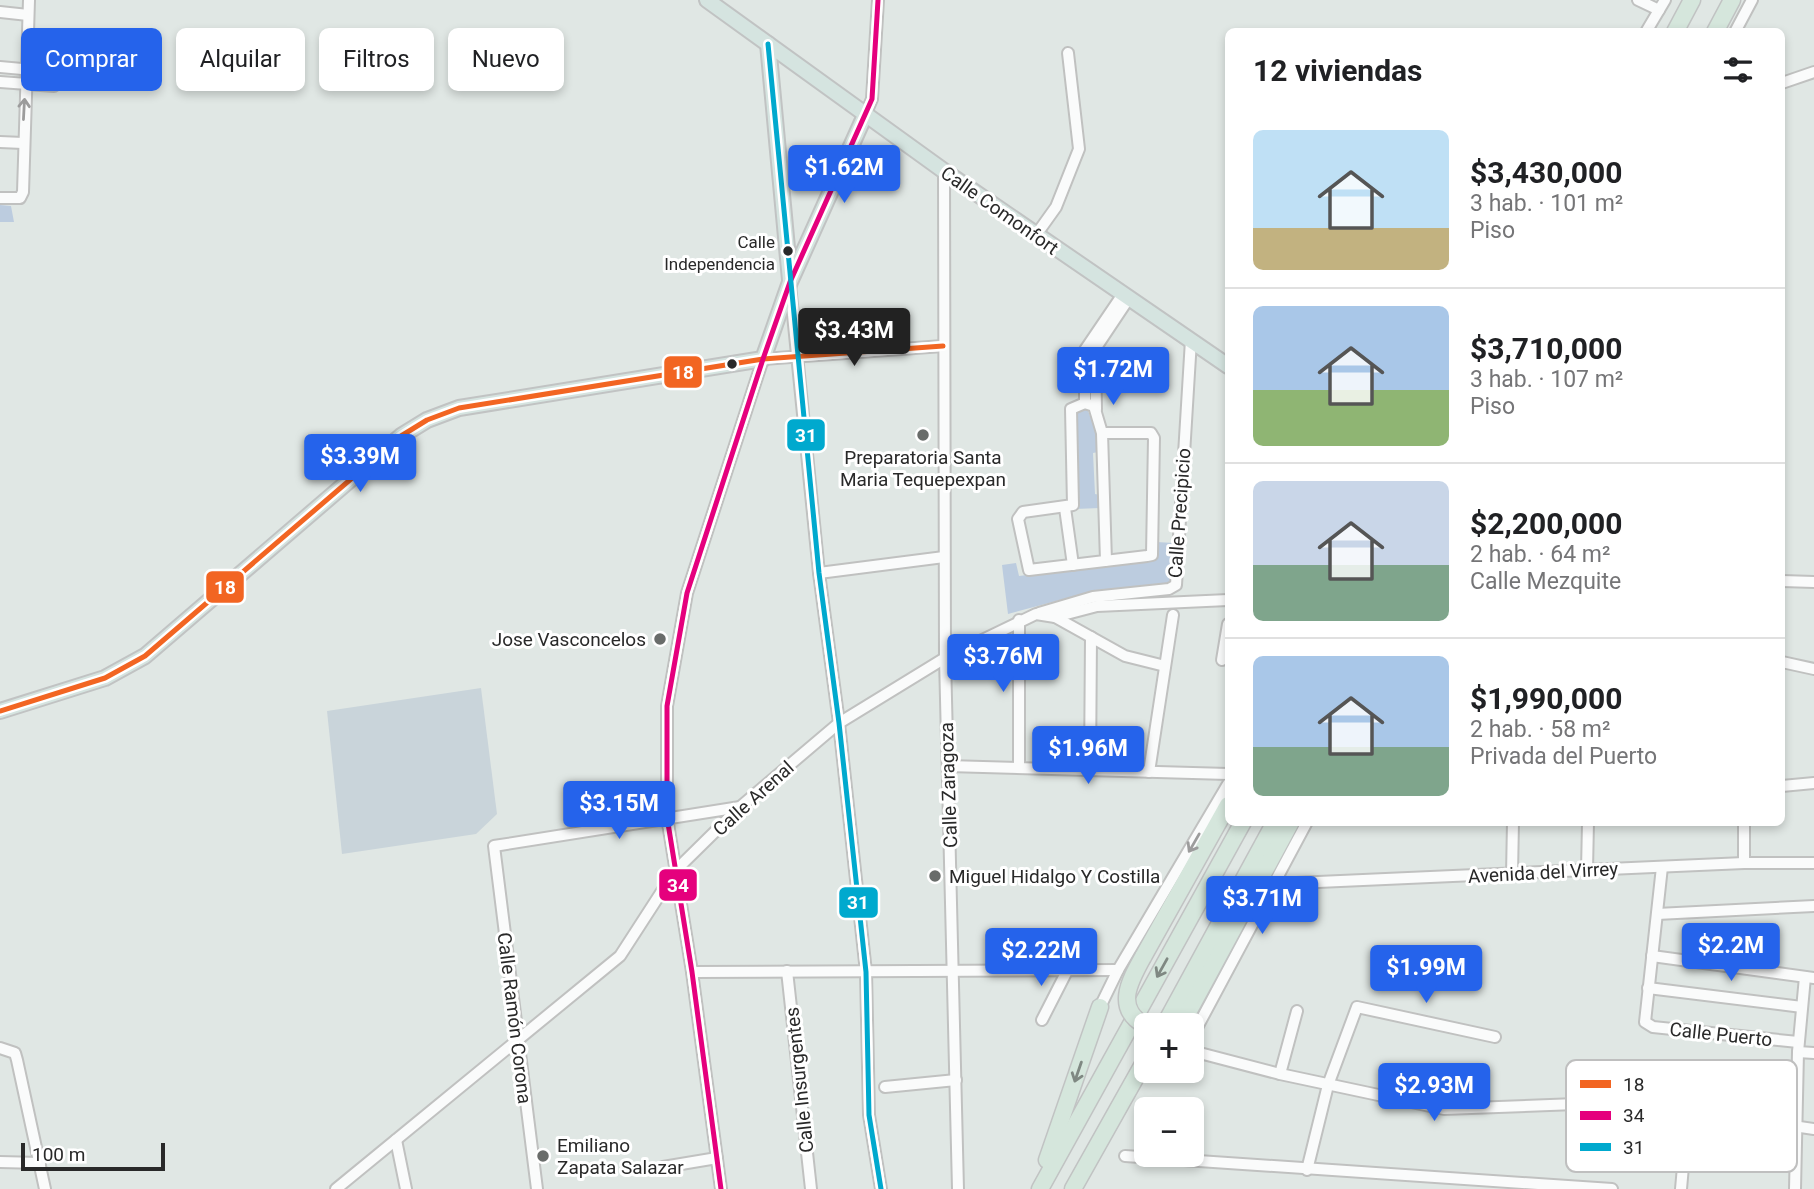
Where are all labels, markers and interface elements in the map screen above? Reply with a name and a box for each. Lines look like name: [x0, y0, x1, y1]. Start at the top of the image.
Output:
chip: Comprar: [21, 28, 162, 91]
chip: Alquilar: [176, 28, 305, 91]
chip: Filtros: [319, 28, 434, 91]
chip: Nuevo: [448, 28, 564, 91]
icon: filters: [1719, 51, 1757, 89]
text: 12 viviendas: [1253, 53, 1423, 88]
one-way arrow: [18, 98, 31, 121]
pin: $1.62M: [787, 146, 901, 205]
text: $1.62M: [804, 154, 884, 181]
text: $3,430,000: [1470, 155, 1622, 190]
icon: home: [1309, 158, 1393, 242]
street label: Calle Comonfort: [936, 161, 1063, 260]
text: 3 hab. · 101 m²: [1470, 190, 1623, 217]
text: Piso: [1470, 217, 1515, 244]
place label: Calle Independencia: [664, 232, 775, 274]
marker: Calle Independencia: [781, 244, 795, 258]
pin: $3.43M: [797, 308, 911, 368]
text: $3.43M: [814, 317, 894, 344]
text: $3,710,000: [1470, 331, 1622, 366]
icon: home: [1309, 334, 1393, 418]
pin: $1.72M: [1056, 348, 1170, 407]
line badge: 18: [663, 355, 703, 389]
text: $1.72M: [1073, 356, 1153, 383]
unlabelled marker: [725, 357, 739, 371]
text: 18: [672, 361, 694, 384]
text: 3 hab. · 107 m²: [1470, 366, 1623, 393]
text: Piso: [1470, 393, 1515, 420]
line badge: 31: [786, 418, 826, 452]
text: 31: [795, 424, 817, 447]
marker: Preparatoria Santa Maria Tequepexpan: [915, 427, 931, 443]
pin: $3.39M: [303, 434, 417, 494]
text: $3.39M: [320, 443, 400, 470]
place label: Preparatoria Santa Maria Tequepexpan: [840, 446, 1006, 491]
street label: Calle Precipicio: [1163, 447, 1196, 579]
text: $2,200,000: [1470, 506, 1622, 541]
icon: home: [1309, 509, 1393, 593]
text: 2 hab. · 64 m²: [1470, 541, 1610, 568]
text: Calle Mezquite: [1470, 568, 1621, 595]
line badge: 18: [205, 570, 245, 604]
text: 18: [214, 576, 236, 599]
place label: Jose Vasconcelos: [492, 628, 646, 651]
marker: Jose Vasconcelos: [652, 631, 668, 647]
pin: $3.76M: [946, 634, 1060, 694]
text: $3.76M: [963, 643, 1043, 670]
text: $1,990,000: [1470, 681, 1622, 716]
icon: home: [1309, 684, 1393, 768]
text: 2 hab. · 58 m²: [1470, 716, 1610, 743]
street label: Calle Zaragoza: [935, 722, 962, 848]
pin: $1.96M: [1031, 726, 1145, 786]
text: $1.96M: [1048, 735, 1128, 762]
text: Privada del Puerto: [1470, 743, 1657, 770]
street label: Calle Arenal: [708, 756, 799, 841]
pin: $3.15M: [562, 782, 676, 841]
text: $3.15M: [579, 790, 659, 817]
one-way arrow: [1187, 832, 1201, 852]
street label: Avenida del Virrey: [1467, 857, 1619, 888]
place label: Miguel Hidalgo Y Costilla: [949, 865, 1160, 888]
line badge: 34: [658, 868, 698, 902]
marker: Miguel Hidalgo Y Costilla: [927, 868, 943, 884]
text: 34: [667, 874, 689, 897]
pin: $3.71M: [1205, 876, 1319, 936]
text: $3.71M: [1222, 885, 1302, 912]
line badge: 31: [838, 886, 879, 919]
text: 31: [847, 891, 869, 914]
pin: $2.2M: [1682, 923, 1780, 983]
pin: $2.22M: [984, 928, 1098, 988]
street label: Calle Ramón Corona: [493, 931, 536, 1105]
text: $2.2M: [1698, 932, 1764, 959]
text: $2.22M: [1001, 937, 1081, 964]
pin: $1.99M: [1369, 946, 1483, 1005]
text: $1.99M: [1386, 954, 1466, 981]
one-way arrow: [1155, 957, 1168, 978]
street label: Calle Insurgentes: [780, 1006, 819, 1154]
map controls: [1134, 1013, 1204, 1167]
button: +: [1134, 1013, 1204, 1083]
street label: Calle Puerto: [1669, 1018, 1773, 1051]
one-way arrow: [1071, 1060, 1083, 1082]
legend: [1566, 1060, 1797, 1172]
pin: $2.93M: [1377, 1064, 1491, 1123]
text: $2.93M: [1394, 1072, 1474, 1099]
text: 18: [1623, 1073, 1644, 1096]
button: −: [1134, 1097, 1204, 1167]
text: 34: [1623, 1104, 1645, 1127]
place label: Emiliano Zapata Salazar: [557, 1134, 684, 1179]
text: 31: [1623, 1136, 1644, 1159]
scale bar: [21, 1140, 164, 1172]
text: 100 m: [32, 1143, 85, 1166]
marker: Emiliano Zapata Salazar: [535, 1148, 551, 1164]

